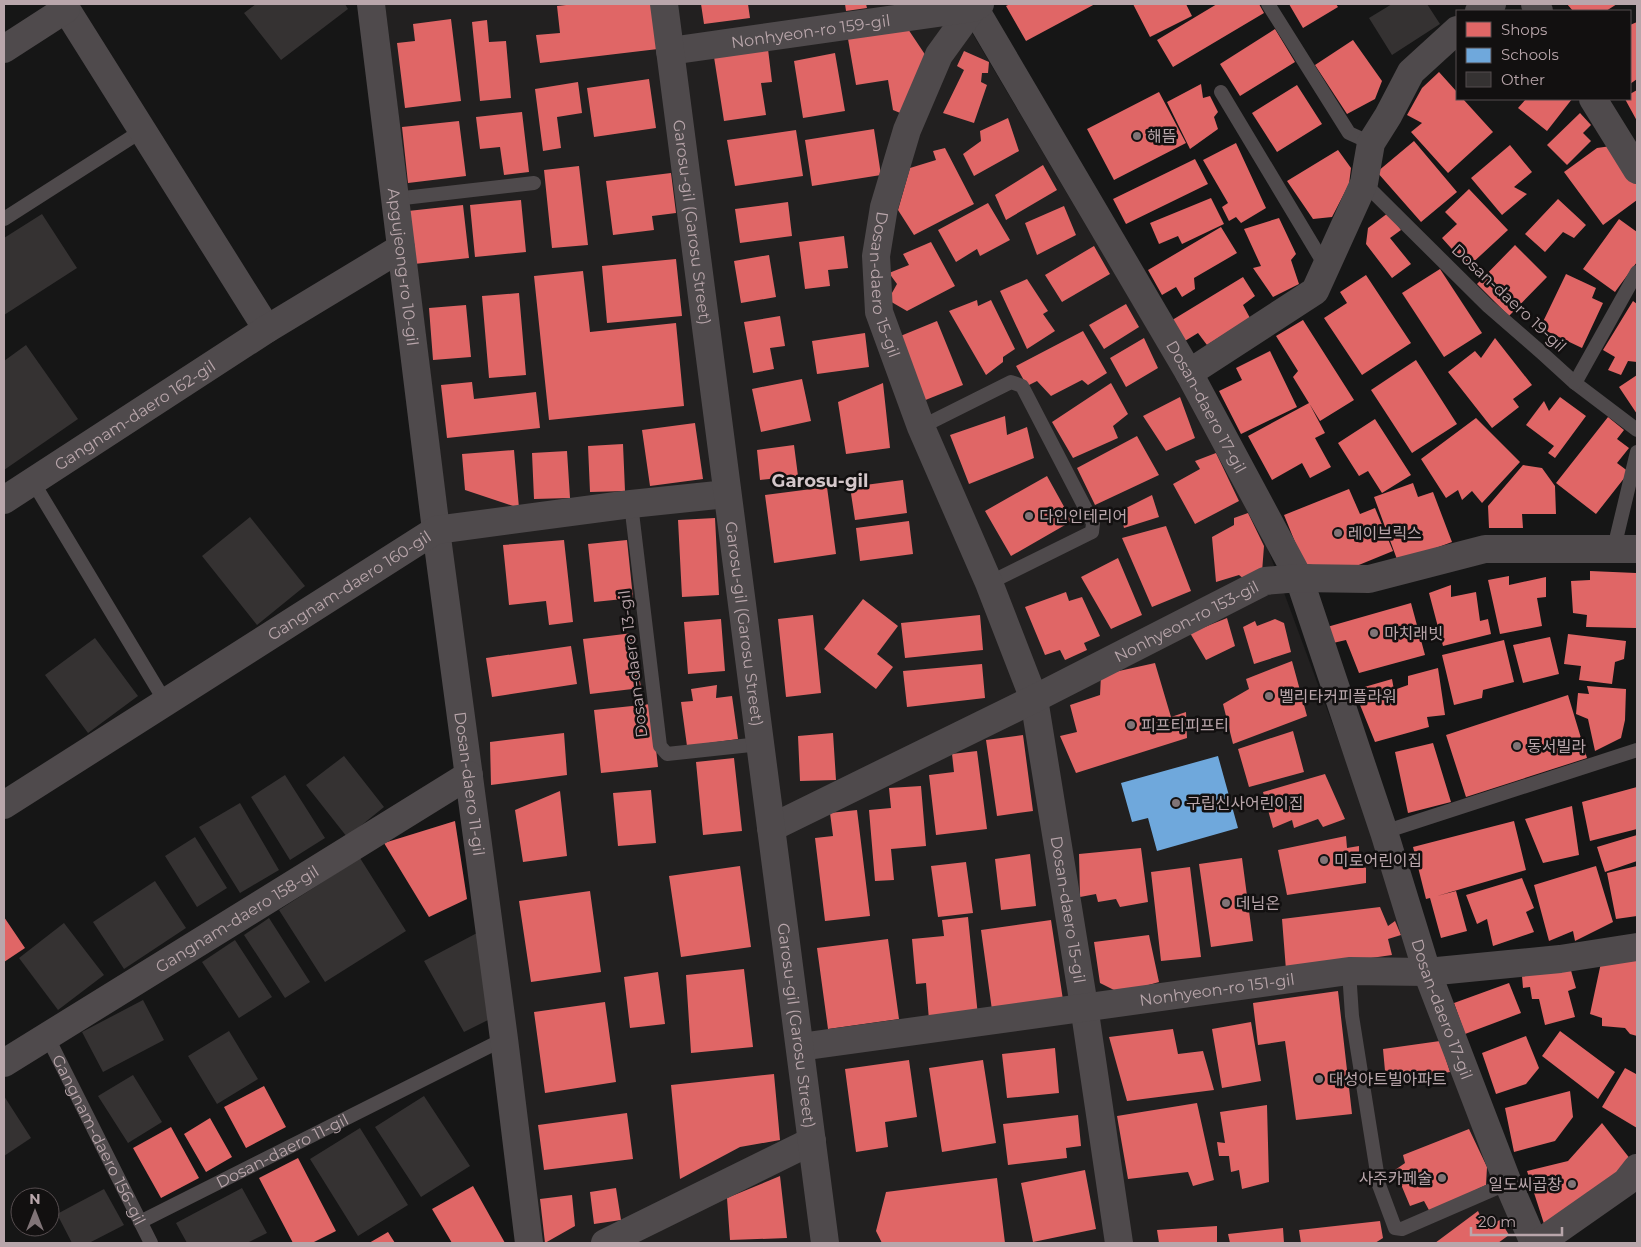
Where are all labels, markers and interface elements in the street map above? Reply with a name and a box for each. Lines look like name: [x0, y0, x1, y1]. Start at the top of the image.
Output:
street label: Nonhyeon-ro 159-gil: [730, 10, 891, 52]
legend: [1456, 10, 1631, 100]
text: Shops: [1501, 20, 1547, 39]
text: Schools: [1501, 45, 1559, 64]
text: Other: [1501, 70, 1545, 89]
street label: Garosu-gil (Garosu Street): [670, 119, 715, 326]
place label: 해뜸: [1147, 127, 1176, 146]
marker: 해뜸: [1131, 130, 1143, 142]
street label: Apgujeong-ro 10-gil: [384, 187, 423, 347]
street label: Dosan-daero 15-gil: [866, 210, 904, 360]
street label: Dosan-daero 19-gil: [1448, 240, 1570, 356]
street label: Dosan-daero 17-gil: [1162, 337, 1250, 476]
street label: Gangnam-daero 162-gil: [51, 356, 219, 474]
district label: Garosu-gil: [772, 470, 868, 492]
place label: 다인인테리어: [1039, 507, 1127, 526]
marker: 다인인테리어: [1023, 510, 1035, 522]
street label: Garosu-gil (Garosu Street): [722, 520, 767, 727]
place label: 레이브릭스: [1348, 524, 1422, 543]
street label: Gangnam-daero 160-gil: [264, 526, 434, 644]
marker: 레이브릭스: [1332, 527, 1344, 539]
street label: Nonhyeon-ro 153-gil: [1111, 576, 1262, 666]
street label: Dosan-daero 13-gil: [615, 589, 651, 739]
place label: 마치래빗: [1384, 624, 1443, 643]
marker: 마치래빗: [1368, 627, 1380, 639]
place label: 벨리타커피플라워: [1279, 687, 1397, 706]
marker: 벨리타커피플라워: [1263, 690, 1275, 702]
street label: Dosan-daero 11-gil: [451, 710, 489, 857]
place label: 피프티피프티: [1141, 716, 1229, 735]
marker: 피프티피프티: [1125, 719, 1137, 731]
place label: 동서빌라: [1527, 737, 1586, 756]
marker: 동서빌라: [1511, 740, 1523, 752]
place label: 구립신사어린이집: [1186, 794, 1304, 813]
marker: 구립신사어린이집: [1170, 797, 1182, 809]
street label: Dosan-daero 15-gil: [1047, 835, 1090, 985]
place label: 미로어린이집: [1334, 851, 1422, 870]
marker: 미로어린이집: [1318, 854, 1330, 866]
street label: Gangnam-daero 158-gil: [152, 861, 322, 976]
place label: 데님온: [1236, 894, 1280, 913]
marker: 데님온: [1220, 897, 1232, 909]
street label: Garosu-gil (Garosu Street): [774, 922, 819, 1129]
street label: Dosan-daero 17-gil: [1408, 937, 1477, 1082]
street label: Nonhyeon-ro 151-gil: [1138, 969, 1296, 1009]
street label: Gangnam-daero 156-gil: [48, 1051, 150, 1228]
place label: 대성아트빌아파트: [1329, 1070, 1447, 1089]
marker: 대성아트빌아파트: [1313, 1073, 1325, 1085]
street label: Dosan-daero 11-gil: [213, 1109, 351, 1192]
place label: 사주카페술: [1358, 1169, 1432, 1188]
marker: 사주카페술: [1436, 1172, 1448, 1184]
place label: 일도씨곱창: [1488, 1175, 1562, 1194]
marker: 일도씨곱창: [1566, 1178, 1578, 1190]
north arrow: [10, 1187, 60, 1237]
text: N: [29, 1190, 41, 1208]
scale bar: [1471, 1204, 1562, 1236]
text: 20 m: [1478, 1212, 1516, 1231]

